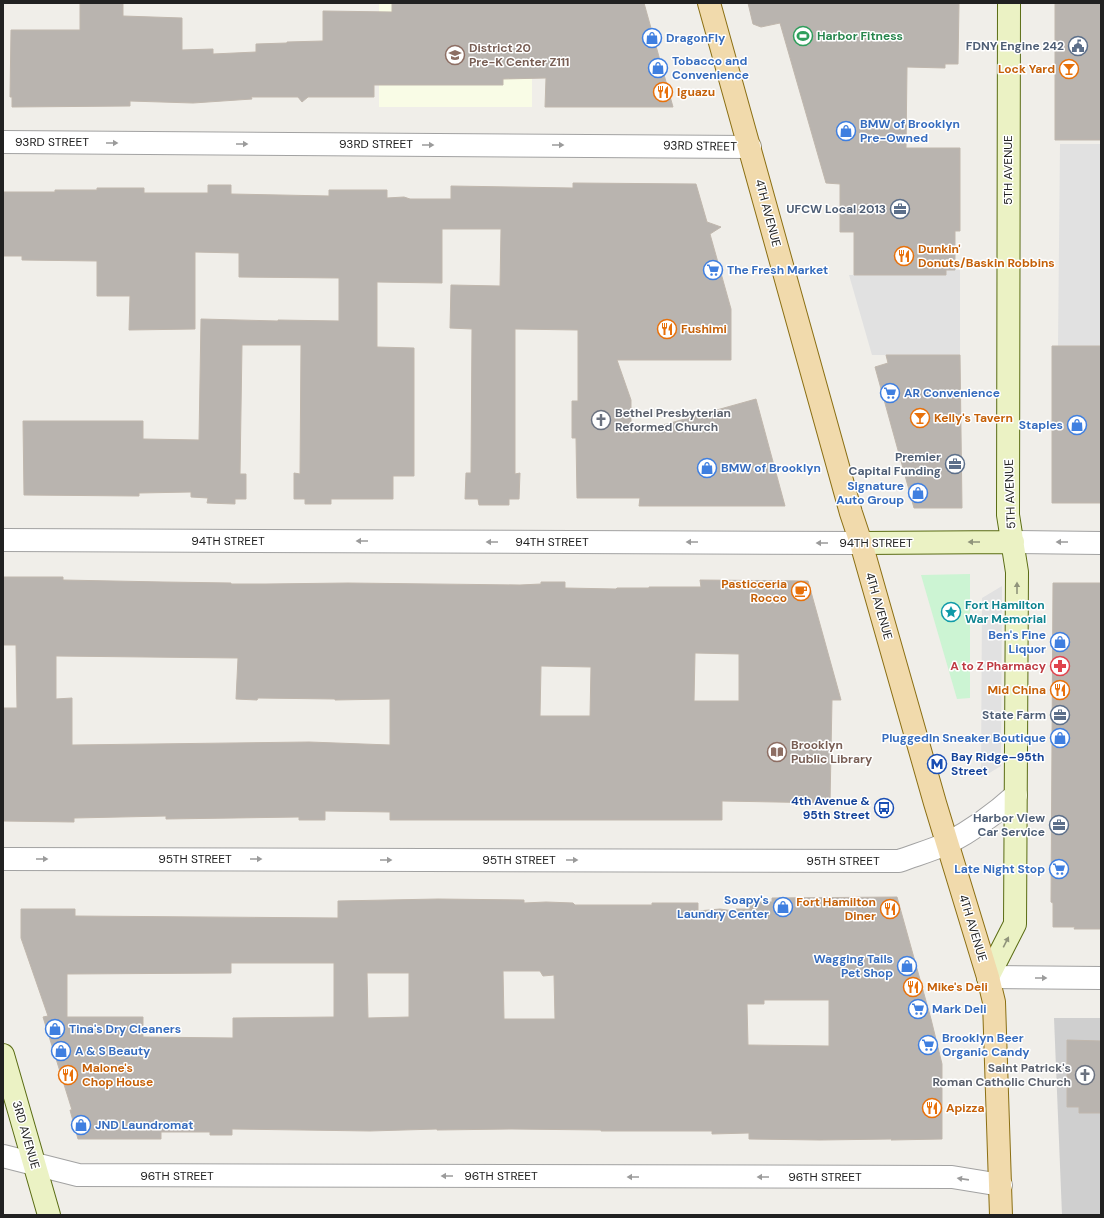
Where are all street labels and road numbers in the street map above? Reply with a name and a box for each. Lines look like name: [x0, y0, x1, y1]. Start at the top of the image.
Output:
street label: 93RD STREET: [15, 134, 89, 150]
street label: 5TH AVENUE: [1000, 135, 1016, 205]
street label: 93RD STREET: [339, 136, 413, 152]
street label: 93RD STREET: [663, 137, 737, 155]
street label: 4TH AVENUE: [751, 177, 785, 249]
street label: 5TH AVENUE: [1001, 459, 1019, 529]
street label: 94TH STREET: [191, 533, 265, 549]
street label: 94TH STREET: [515, 534, 589, 550]
street label: 94TH STREET: [839, 535, 913, 551]
street label: 4TH AVENUE: [862, 570, 896, 642]
street label: 95TH STREET: [158, 851, 232, 867]
street label: 95TH STREET: [482, 852, 556, 868]
street label: 95TH STREET: [806, 853, 880, 869]
street label: 4TH AVENUE: [955, 892, 991, 964]
street label: 3RD AVENUE: [9, 1099, 43, 1171]
street label: 96TH STREET: [140, 1168, 214, 1184]
street label: 96TH STREET: [464, 1168, 538, 1184]
street label: 96TH STREET: [788, 1169, 862, 1185]

